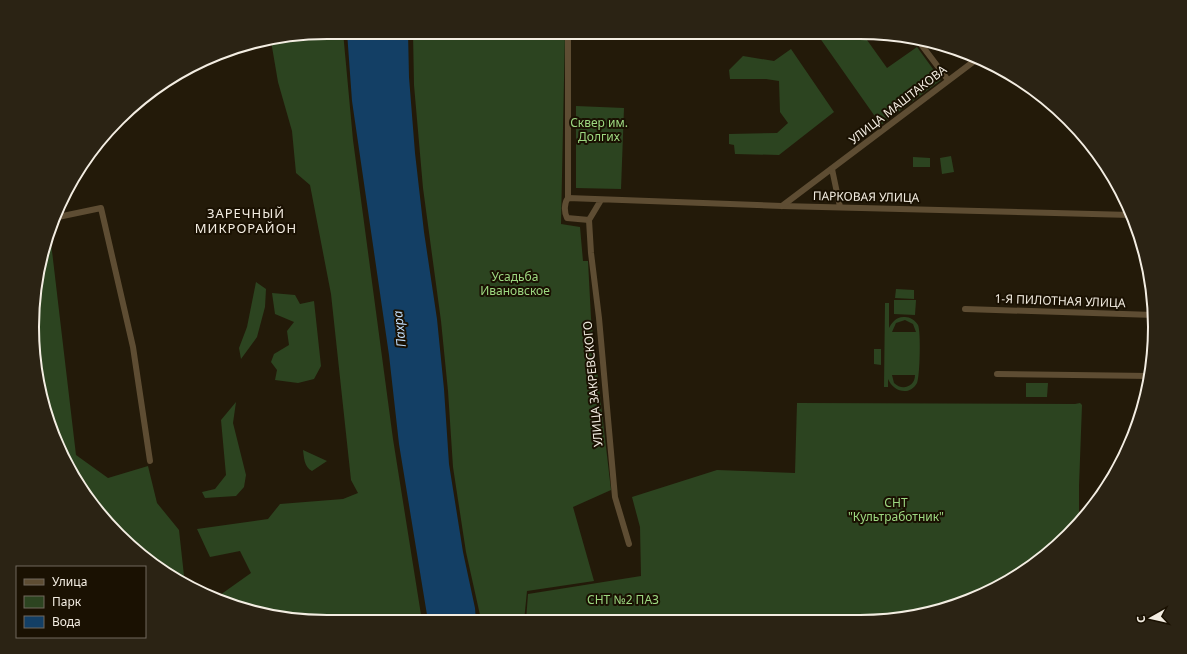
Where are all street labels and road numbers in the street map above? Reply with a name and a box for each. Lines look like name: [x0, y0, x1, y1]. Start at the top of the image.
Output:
street label: УЛИЦА МАШТАКОВА: [845, 61, 950, 148]
street label: ПАРКОВАЯ УЛИЦА: [813, 187, 920, 206]
street label: 1-Я ПИЛОТНАЯ УЛИЦА: [994, 290, 1126, 311]
street label: УЛИЦА ЗАКРЕВСКОГО: [579, 320, 606, 448]

